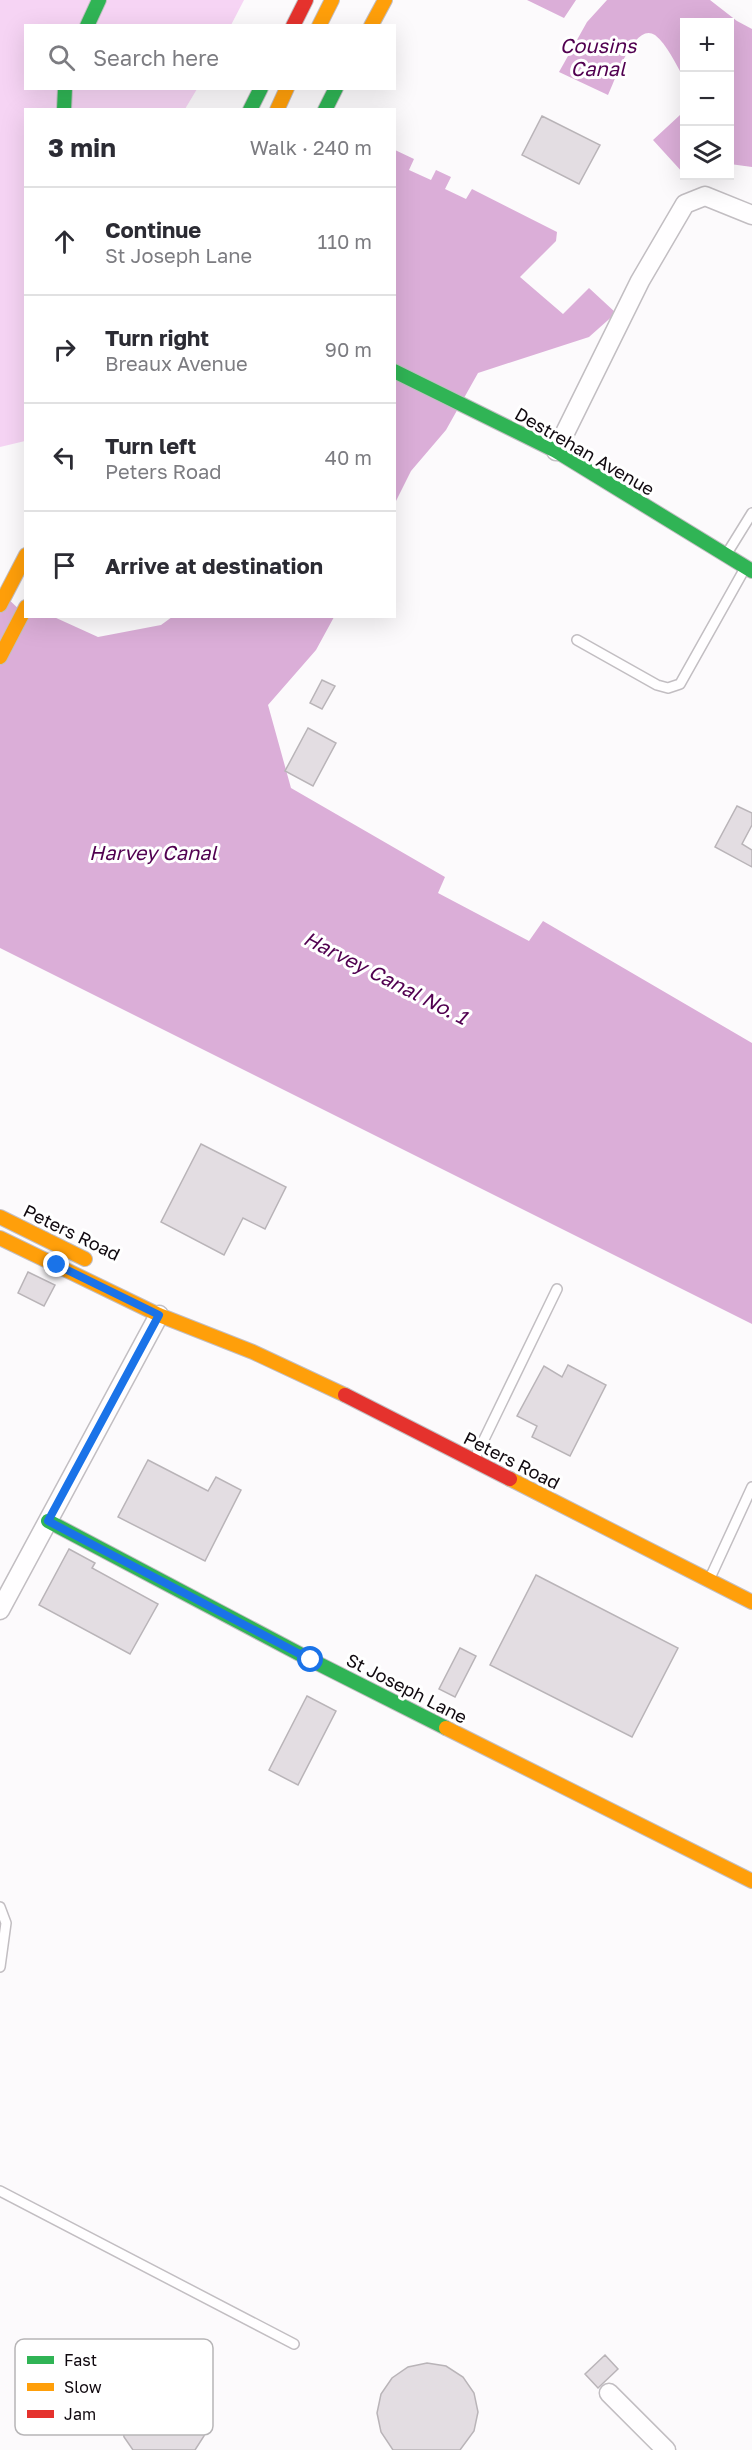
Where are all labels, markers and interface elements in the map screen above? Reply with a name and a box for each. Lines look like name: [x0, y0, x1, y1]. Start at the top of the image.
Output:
map controls: [680, 18, 734, 180]
button: +: [680, 18, 734, 72]
search box: [24, 24, 396, 90]
water label: Cousins Canal: [560, 33, 638, 80]
icon: search: [45, 41, 78, 74]
text: Search here: [93, 44, 219, 71]
button: −: [680, 72, 734, 126]
button: layers: [680, 126, 734, 180]
text: 3 min: [48, 132, 116, 163]
text: Walk · 240 m: [250, 135, 372, 159]
text: Continue: [105, 216, 201, 243]
icon: ahead: [48, 225, 81, 258]
text: 110 m: [318, 229, 372, 253]
text: St Joseph Lane: [105, 243, 252, 267]
text: Turn right: [105, 324, 209, 351]
icon: right: [48, 333, 81, 366]
text: 90 m: [325, 337, 372, 361]
text: Breaux Avenue: [105, 351, 248, 375]
street label: Destrehan Avenue: [511, 402, 659, 500]
text: Turn left: [105, 432, 196, 459]
icon: left: [48, 441, 81, 474]
text: 40 m: [325, 445, 372, 469]
text: Peters Road: [105, 459, 222, 483]
icon: arrive: [48, 549, 81, 582]
text: Arrive at destination: [105, 552, 323, 579]
water label: Harvey Canal: [89, 840, 218, 865]
water label: Harvey Canal No. 1: [300, 925, 472, 1030]
street label: Peters Road: [20, 1199, 124, 1265]
route end: [43, 1251, 69, 1277]
street label: Peters Road: [460, 1426, 564, 1494]
route start: [297, 1646, 323, 1672]
street label: St Joseph Lane: [343, 1648, 471, 1728]
legend: [15, 2339, 213, 2435]
text: Fast: [64, 2350, 97, 2370]
text: Slow: [64, 2377, 102, 2397]
text: Jam: [64, 2404, 96, 2424]

